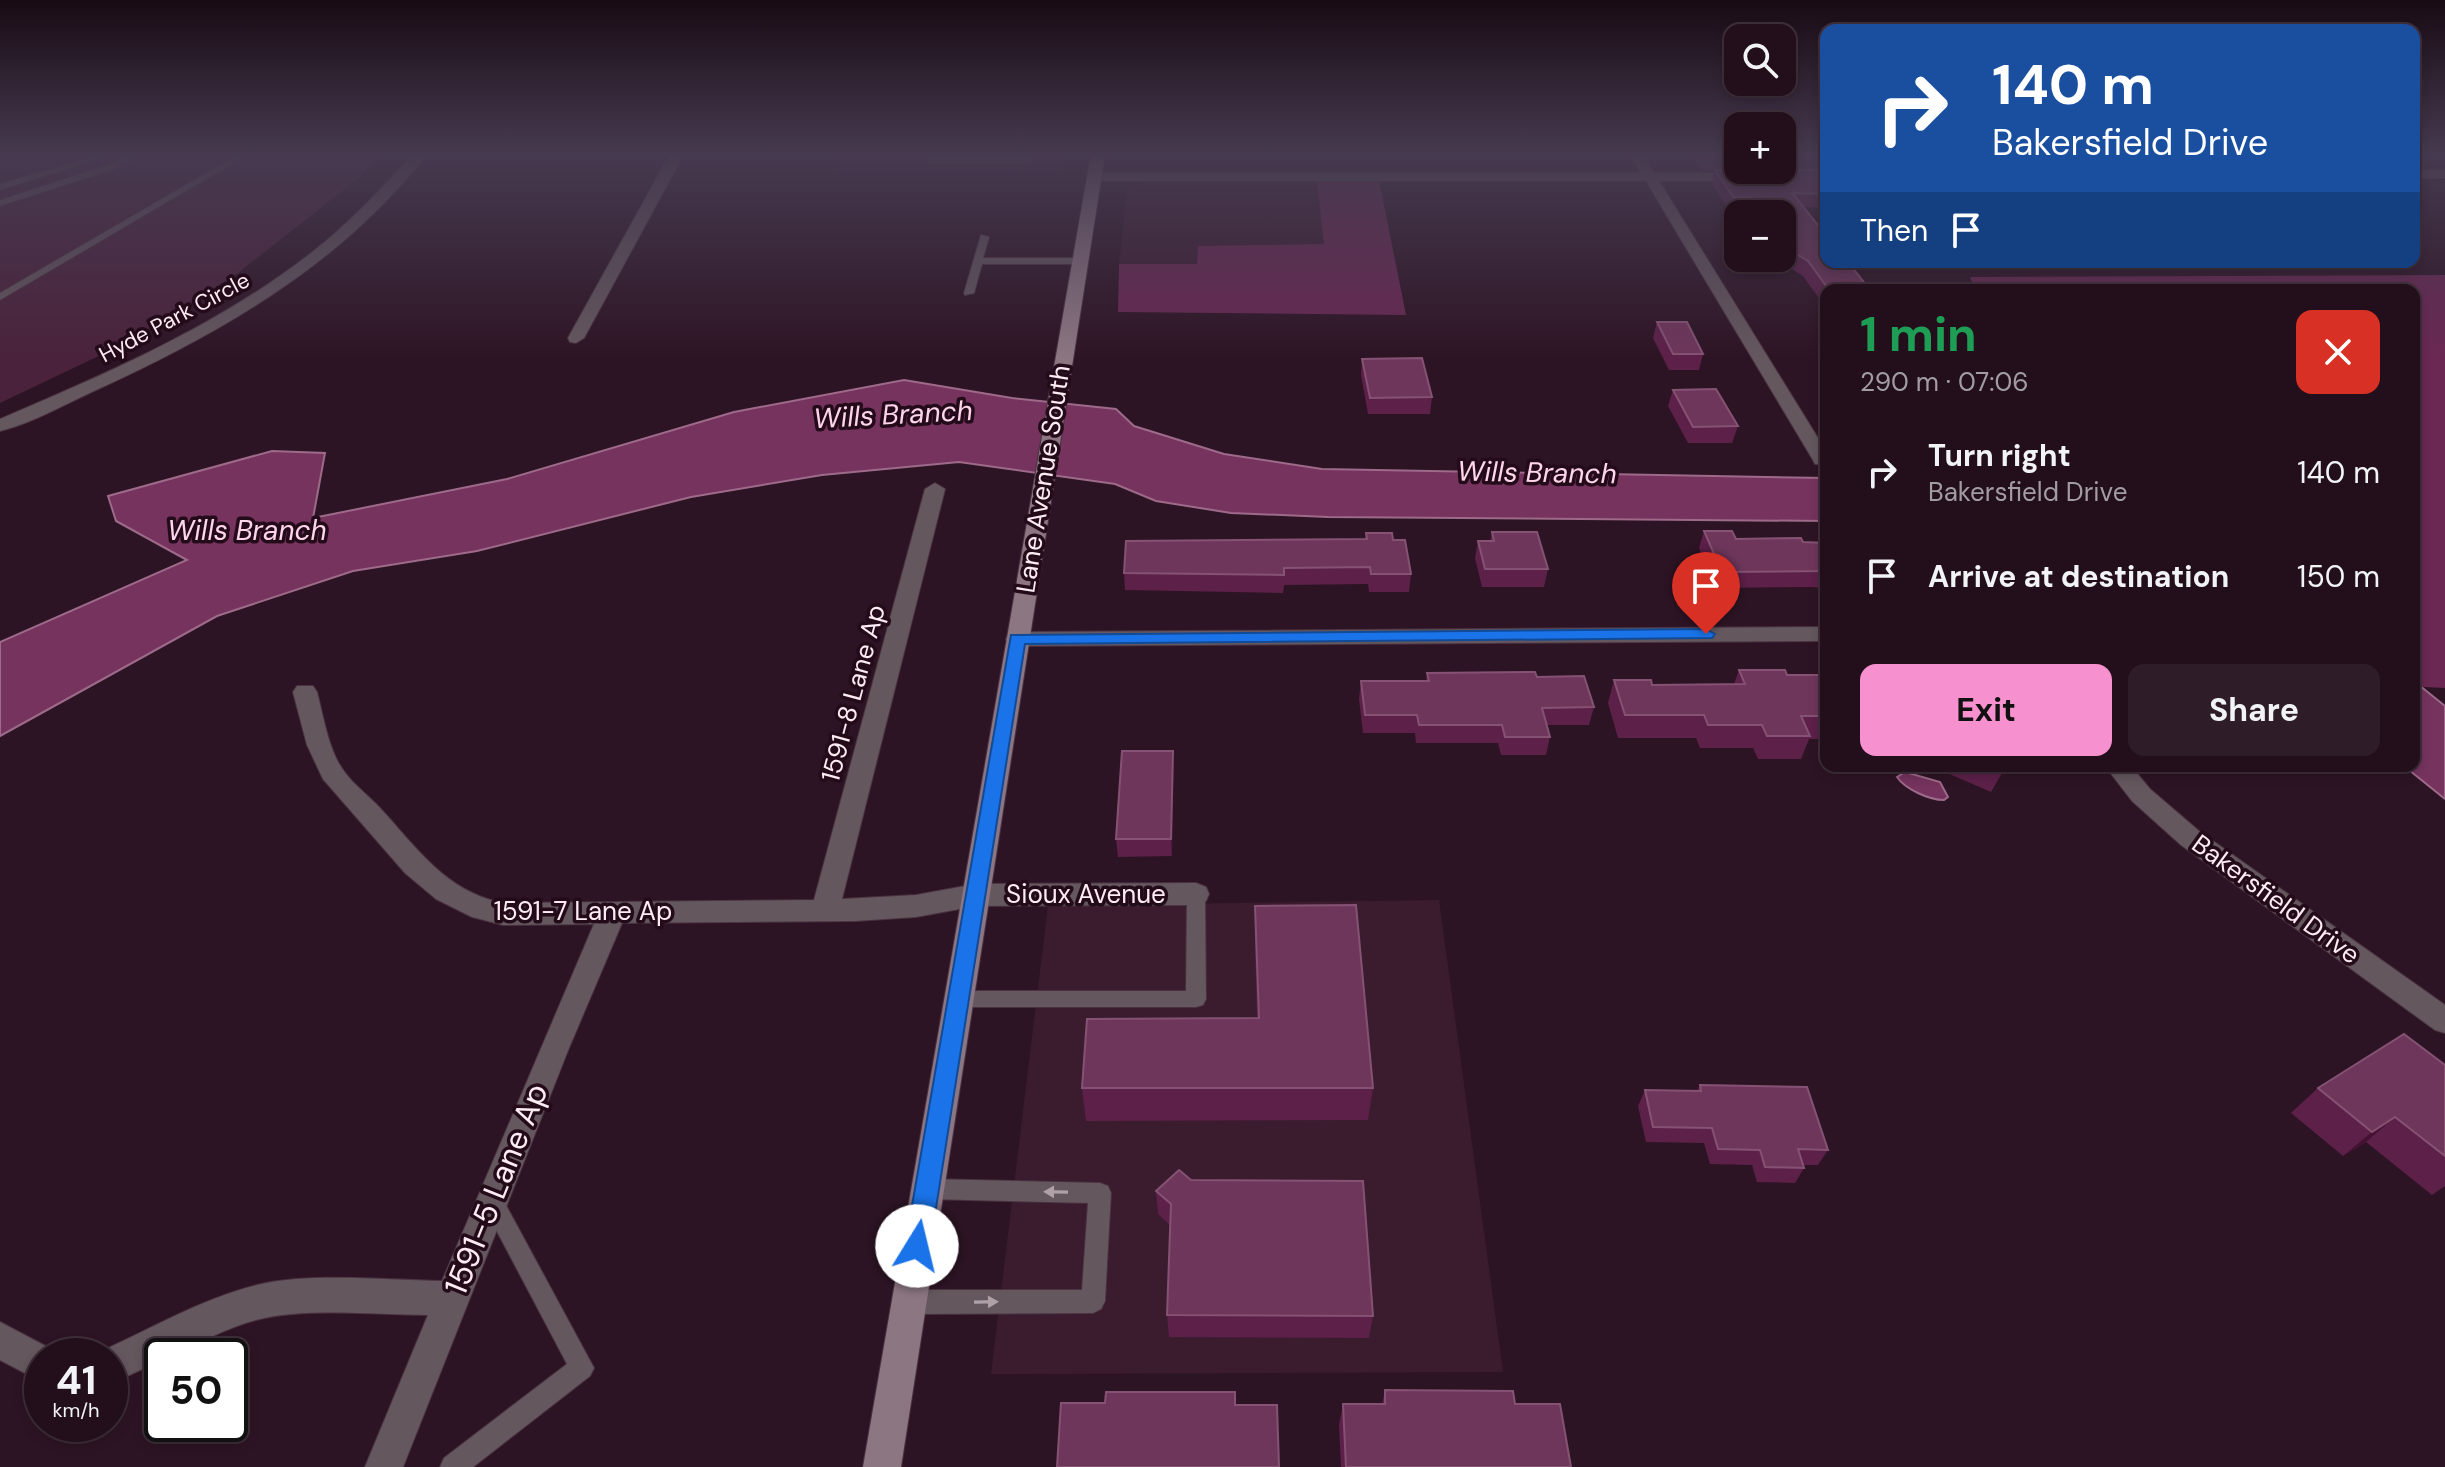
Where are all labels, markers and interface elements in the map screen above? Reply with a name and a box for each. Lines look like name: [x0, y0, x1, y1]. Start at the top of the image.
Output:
map controls: [1724, 24, 1796, 272]
button: search: [1724, 24, 1796, 96]
text: 140 m: [1992, 48, 2154, 121]
icon: right: [1860, 56, 1964, 160]
button: +: [1724, 112, 1796, 184]
text: Bakersfield Drive: [1992, 119, 2268, 166]
button: −: [1724, 200, 1796, 272]
icon: arrive: [1944, 208, 1988, 252]
text: Then: [1860, 211, 1928, 250]
street label: Hyde Park Circle: [94, 266, 254, 369]
text: 1 min: [1860, 303, 1977, 366]
button: close: [2296, 310, 2380, 394]
street label: Lane Avenue South: [1008, 363, 1078, 595]
text: 290 m · 07:06: [1860, 365, 2029, 399]
water label: Wills Branch: [812, 392, 974, 437]
text: Turn right: [1928, 436, 2071, 475]
icon: right: [1860, 450, 1904, 494]
water label: Wills Branch: [1457, 453, 1617, 492]
text: 140 m: [2297, 453, 2380, 492]
text: Bakersfield Drive: [1928, 475, 2127, 509]
water label: Wills Branch: [167, 512, 327, 549]
pin: [1672, 552, 1740, 634]
icon: arrive: [1860, 554, 1904, 598]
text: Arrive at destination: [1928, 557, 2229, 596]
text: 150 m: [2297, 557, 2380, 596]
icon: arrive: [1684, 564, 1728, 608]
street label: 1591-8 Lane Ap: [813, 601, 893, 785]
button: Exit: [1860, 664, 2112, 756]
button: Share: [2128, 664, 2380, 756]
street label: Bakersfield Drive: [2185, 827, 2367, 971]
street label: Sioux Avenue: [1006, 877, 1166, 911]
street label: 1591-7 Lane Ap: [494, 894, 672, 928]
street label: 1591-5 Lane Ap: [435, 1077, 557, 1301]
one-way arrow: [1043, 1185, 1068, 1198]
position arrow: [875, 1204, 959, 1288]
one-way arrow: [974, 1295, 999, 1308]
speed limit sign: 50: [144, 1338, 248, 1442]
text: 41: [56, 1354, 96, 1406]
text: km/h: [52, 1397, 100, 1423]

